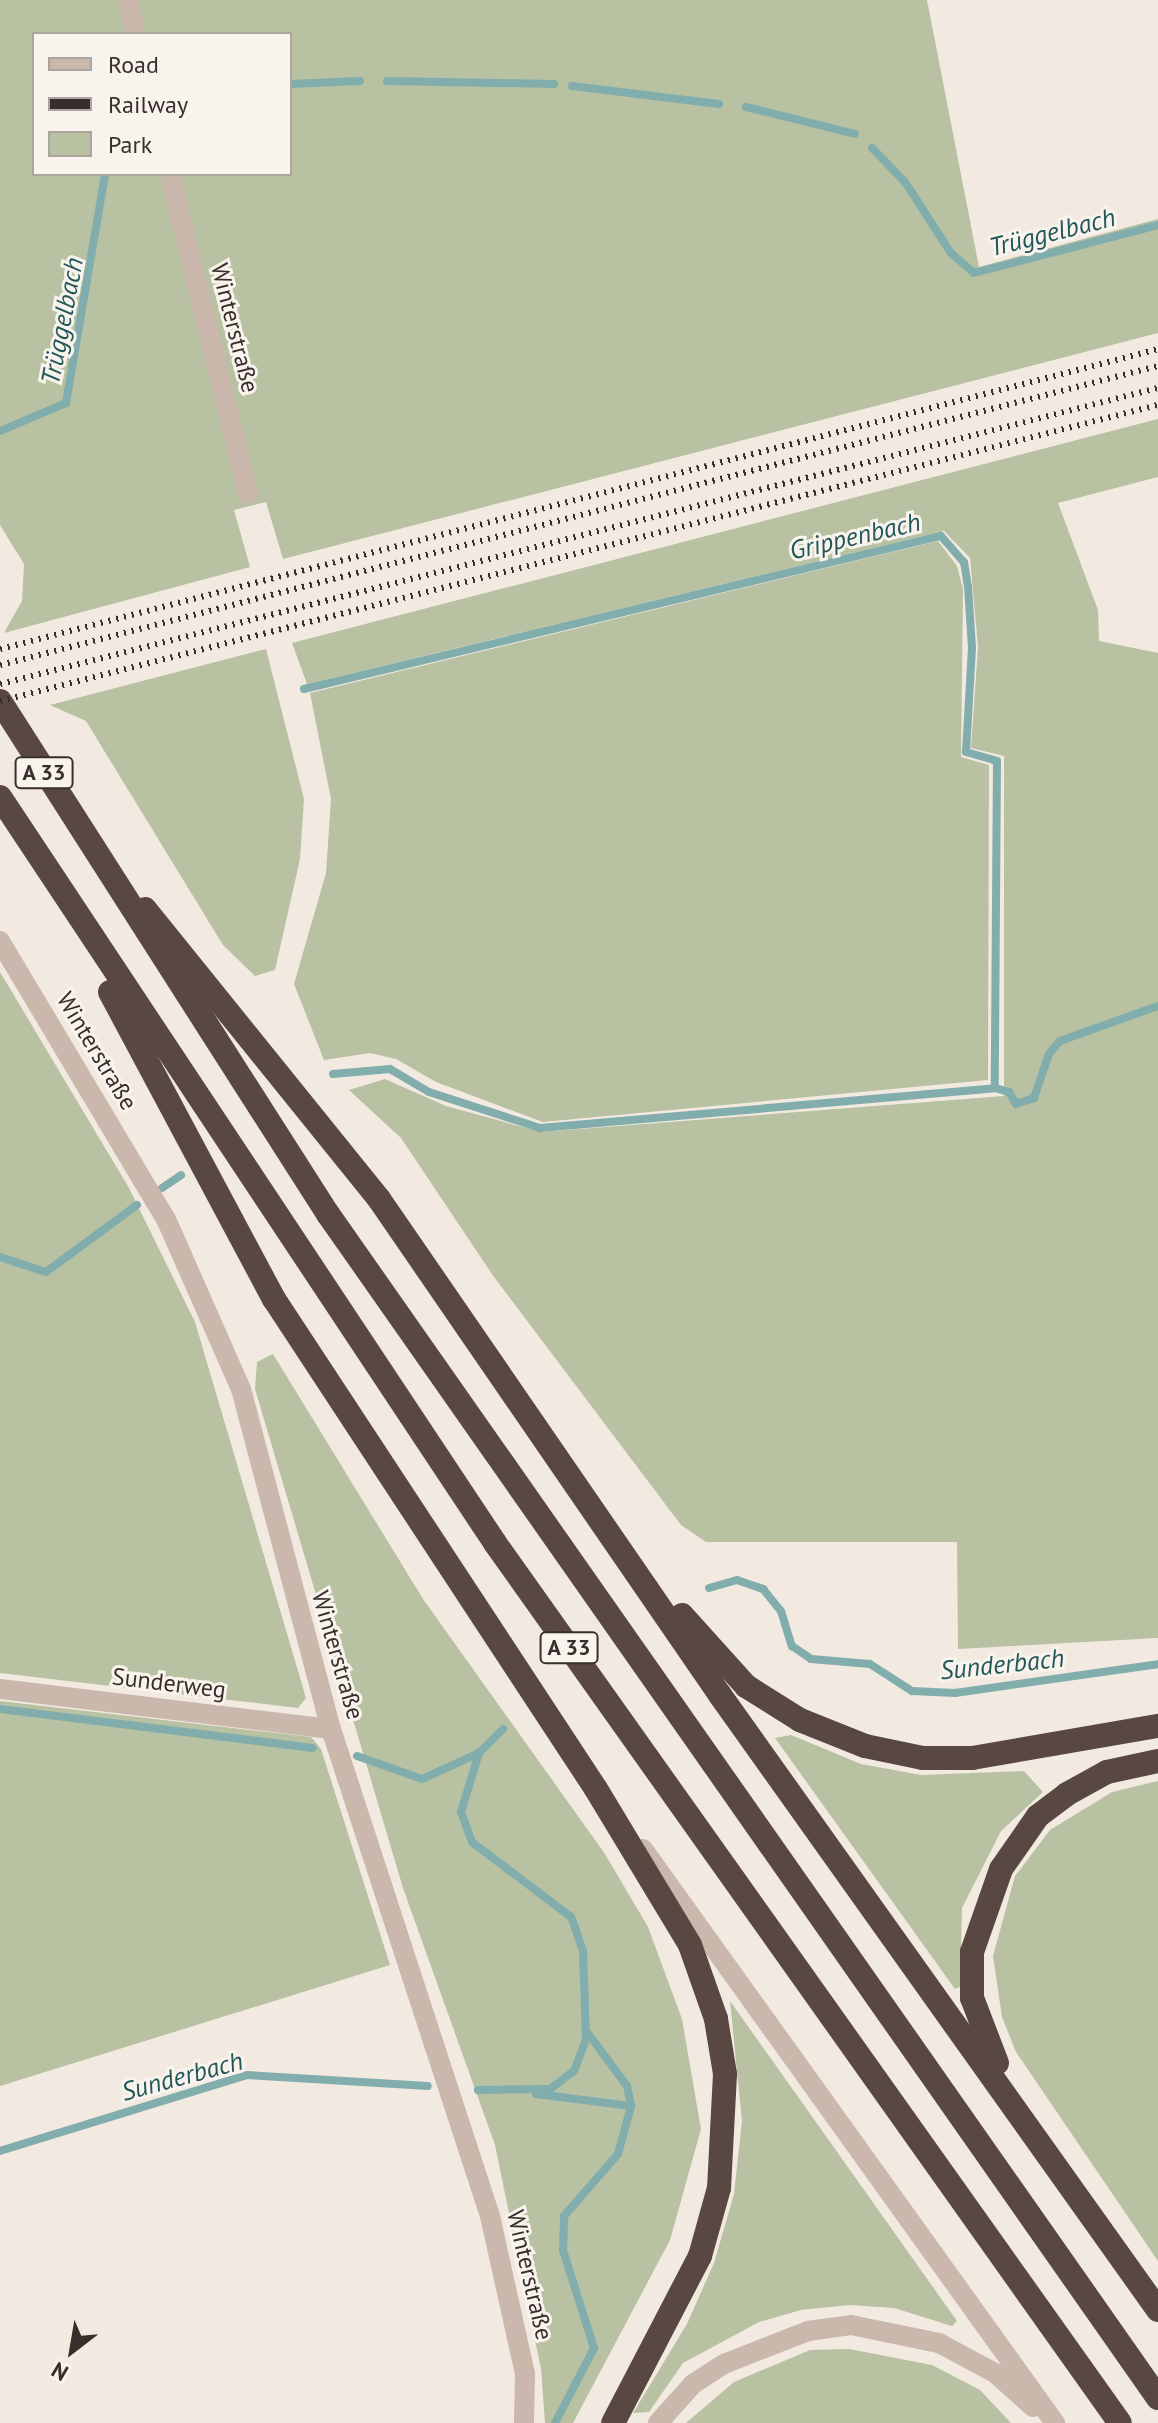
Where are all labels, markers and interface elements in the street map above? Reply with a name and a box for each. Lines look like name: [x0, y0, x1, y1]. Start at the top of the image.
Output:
legend: [32, 32, 292, 176]
text: Road: [108, 49, 159, 80]
text: Railway: [108, 89, 188, 120]
text: Park: [108, 129, 152, 160]
water label: Trüggelbach: [986, 201, 1118, 263]
water label: Trüggelbach: [34, 255, 90, 387]
street label: Winterstraße: [205, 260, 265, 396]
water label: Grippenbach: [787, 506, 923, 566]
road number: A 33: [14, 755, 74, 791]
street label: Winterstraße: [51, 987, 143, 1115]
street label: Winterstraße: [306, 1587, 370, 1723]
road number: A 33: [539, 1630, 599, 1666]
water label: Sunderbach: [938, 1642, 1066, 1686]
street label: Sunderweg: [111, 1662, 227, 1704]
water label: Sunderbach: [118, 2045, 246, 2107]
street label: Winterstraße: [501, 2207, 559, 2343]
north arrow: [32, 2311, 112, 2391]
text: N: [46, 2356, 73, 2387]

